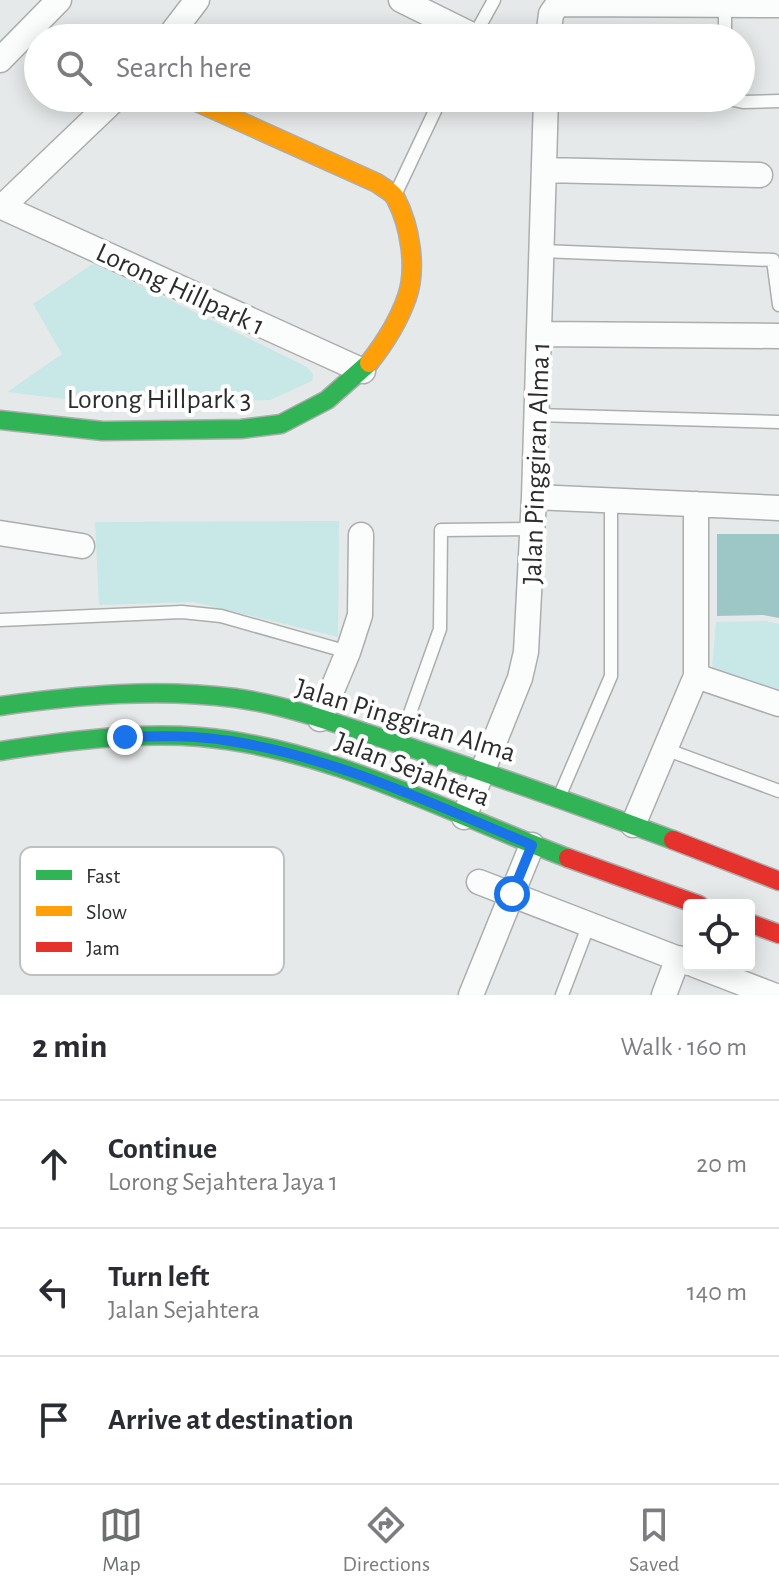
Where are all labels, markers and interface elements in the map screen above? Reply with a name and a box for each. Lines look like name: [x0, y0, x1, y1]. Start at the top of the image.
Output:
search box: [24, 24, 755, 112]
icon: search: [52, 46, 96, 90]
text: Search here: [116, 53, 252, 83]
street label: Lorong Hillpark 1: [91, 239, 269, 341]
street label: Jalan Pinggiran Alma 1: [519, 341, 555, 585]
street label: Lorong Hillpark 3: [67, 386, 251, 414]
street label: Jalan Pinggiran Alma: [292, 674, 519, 768]
route end: [107, 719, 143, 755]
street label: Jalan Sejahtera: [331, 728, 494, 812]
legend: [20, 847, 284, 975]
text: Fast: [86, 865, 120, 887]
route start: [494, 876, 530, 912]
map controls: [683, 899, 755, 971]
button: locate: [683, 899, 755, 971]
text: Slow: [86, 901, 127, 923]
text: Jam: [86, 937, 120, 959]
text: 2 min: [32, 1030, 107, 1064]
text: Walk · 160 m: [620, 1034, 747, 1060]
text: Continue: [108, 1134, 217, 1164]
icon: ahead: [32, 1142, 76, 1186]
text: 20 m: [696, 1151, 747, 1177]
text: Lorong Sejahtera Jaya 1: [108, 1169, 338, 1195]
text: Turn left: [108, 1262, 209, 1292]
icon: left: [32, 1270, 76, 1314]
text: 140 m: [687, 1279, 747, 1305]
text: Jalan Sejahtera: [108, 1297, 260, 1323]
icon: arrive: [32, 1398, 76, 1442]
text: Arrive at destination: [108, 1405, 354, 1435]
tab: Map: [99, 1503, 143, 1577]
tab: Directions: [342, 1503, 430, 1577]
tab: Saved: [629, 1503, 679, 1577]

